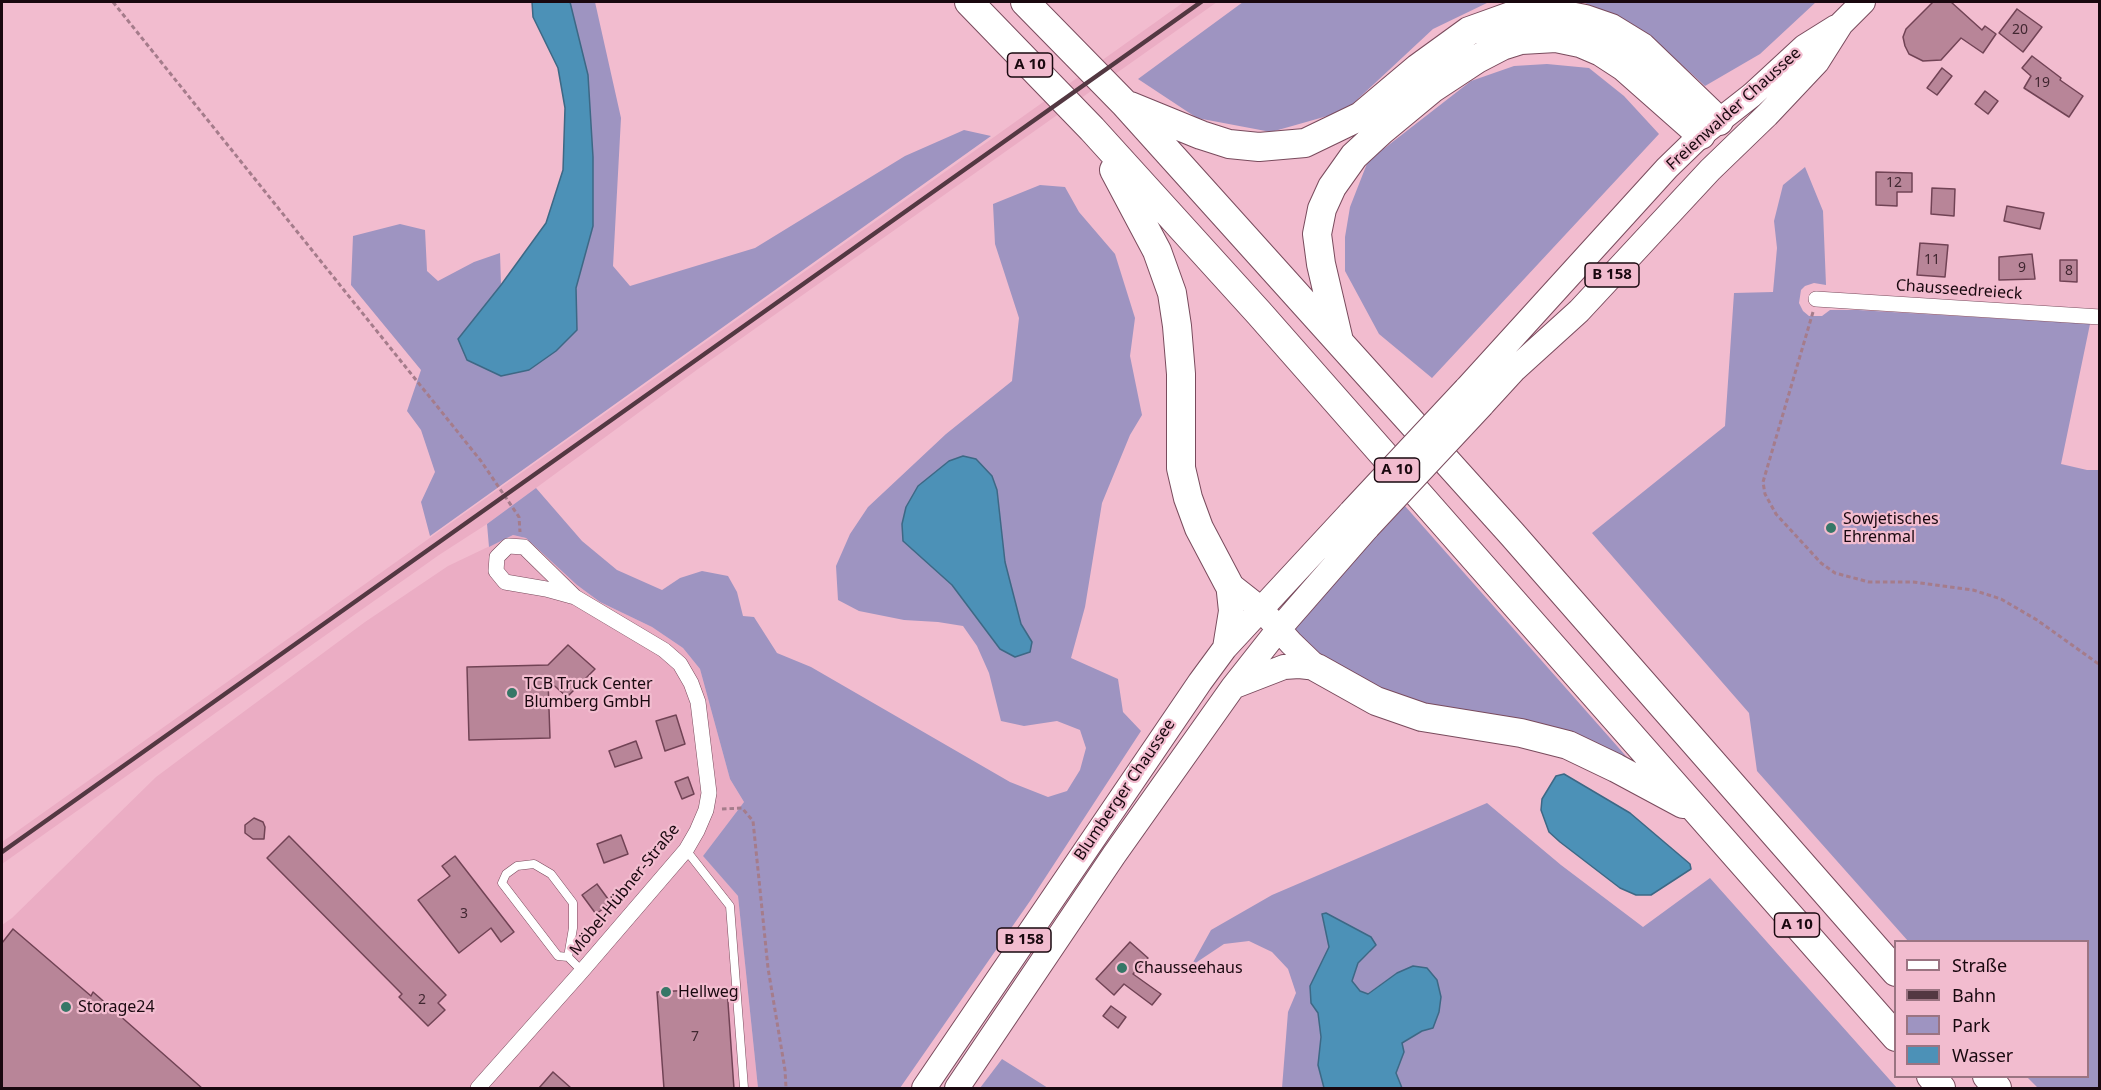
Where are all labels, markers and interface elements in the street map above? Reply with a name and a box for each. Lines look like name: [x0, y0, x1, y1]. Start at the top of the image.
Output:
house number: 20: [2012, 22, 2028, 38]
street label: Freienwalder Chaussee: [1663, 44, 1805, 174]
road number: A 10: [1008, 53, 1052, 77]
house number: 19: [2034, 75, 2050, 91]
house number: 12: [1886, 175, 1902, 191]
house number: 11: [1924, 252, 1940, 268]
house number: 9: [2018, 260, 2026, 276]
road number: B 158: [1585, 263, 1639, 287]
house number: 8: [2065, 263, 2073, 279]
street label: Chausseedreieck: [1895, 276, 2023, 304]
road number: A 10: [1374, 458, 1420, 482]
place label: Sowjetisches Ehrenmal: [1843, 509, 1939, 547]
marker: Sowjetisches Ehrenmal: [1824, 521, 1838, 535]
place label: TCB Truck Center Blumberg GmbH: [524, 674, 653, 712]
marker: TCB Truck Center Blumberg GmbH: [505, 686, 519, 700]
street label: Blumberger Chaussee: [1070, 716, 1180, 864]
street label: Möbel-Hübner-Straße: [566, 820, 684, 960]
house number: 3: [460, 906, 468, 922]
road number: A 10: [1774, 913, 1820, 937]
road number: B 158: [997, 928, 1051, 952]
legend: [1894, 940, 2089, 1078]
text: Straße: [1952, 953, 2007, 977]
place label: Chausseehaus: [1134, 958, 1243, 978]
marker: Chausseehaus: [1115, 961, 1129, 975]
place label: Hellweg: [678, 982, 739, 1002]
text: Bahn: [1952, 983, 1996, 1007]
marker: Hellweg: [659, 985, 673, 999]
house number: 2: [418, 992, 426, 1008]
place label: Storage24: [78, 997, 155, 1017]
marker: Storage24: [59, 1000, 73, 1014]
text: Park: [1952, 1013, 1990, 1037]
house number: 7: [691, 1029, 699, 1045]
text: Wasser: [1952, 1043, 2013, 1067]

